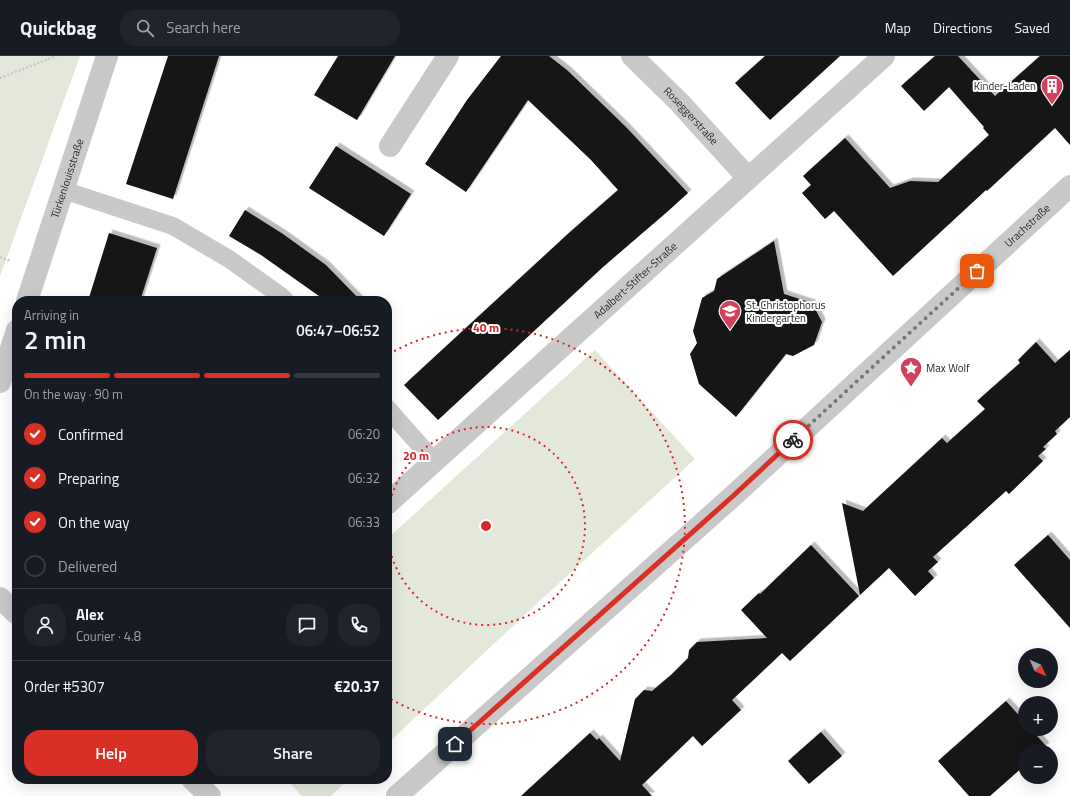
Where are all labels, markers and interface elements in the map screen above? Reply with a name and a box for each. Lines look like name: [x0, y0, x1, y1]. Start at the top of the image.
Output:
search box: [120, 10, 400, 46]
text: Quickbag: [20, 13, 96, 42]
text: Search here: [166, 16, 241, 39]
icon: search: [134, 17, 156, 39]
text: Map: [885, 17, 911, 38]
text: Directions: [933, 17, 992, 38]
text: Saved: [1014, 17, 1050, 38]
building icon: Kinder-Laden: [1039, 73, 1065, 106]
place label: Kinder-Laden: [974, 78, 1036, 94]
street label: Roseggerstraße: [660, 83, 722, 149]
street label: Türkenlouisstraße: [47, 136, 88, 220]
street label: Urachstraße: [1001, 200, 1054, 251]
street label: Adalbert-Stifter-Straße: [590, 238, 681, 322]
pin: [960, 254, 994, 288]
icon: bag: [966, 260, 988, 282]
place label: St. Christophorus Kindergarten: [746, 297, 826, 326]
school or university icon: St. Christophorus Kindergarten: [717, 298, 743, 331]
text: Arriving in: [24, 305, 79, 325]
text: 40 m: [473, 318, 499, 337]
text: 06:47–06:52: [296, 319, 380, 342]
text: 2 min: [24, 320, 87, 359]
place icon: Max Wolf: [898, 355, 924, 388]
place label: Max Wolf: [926, 360, 970, 376]
text: On the way · 90 m: [24, 384, 123, 404]
courier: [773, 420, 813, 460]
icon: check: [24, 423, 46, 445]
text: Confirmed: [58, 423, 123, 446]
text: 06:20: [348, 424, 380, 444]
icon: bike: [782, 429, 804, 451]
text: 20 m: [403, 446, 429, 465]
icon: check: [24, 467, 46, 489]
text: Preparing: [58, 467, 119, 490]
text: 06:32: [348, 468, 380, 488]
icon: check: [24, 511, 46, 533]
text: On the way: [58, 511, 130, 534]
text: 06:33: [348, 512, 380, 532]
centre of rings: [479, 519, 493, 533]
text: Delivered: [58, 555, 117, 578]
text: Alex: [76, 603, 104, 626]
button: person: [24, 604, 66, 646]
button: chat: [286, 604, 328, 646]
button: phone: [338, 604, 380, 646]
text: Courier · 4.8: [76, 626, 141, 646]
north arrow: [1018, 648, 1058, 688]
map controls: [1018, 648, 1058, 784]
text: Order #5307: [24, 675, 105, 698]
text: €20.37: [334, 675, 380, 698]
button: +: [1018, 696, 1058, 736]
pin: [438, 727, 472, 761]
button: Help: [24, 730, 198, 776]
button: Share: [206, 730, 380, 776]
icon: home: [444, 733, 466, 755]
button: −: [1018, 744, 1058, 784]

